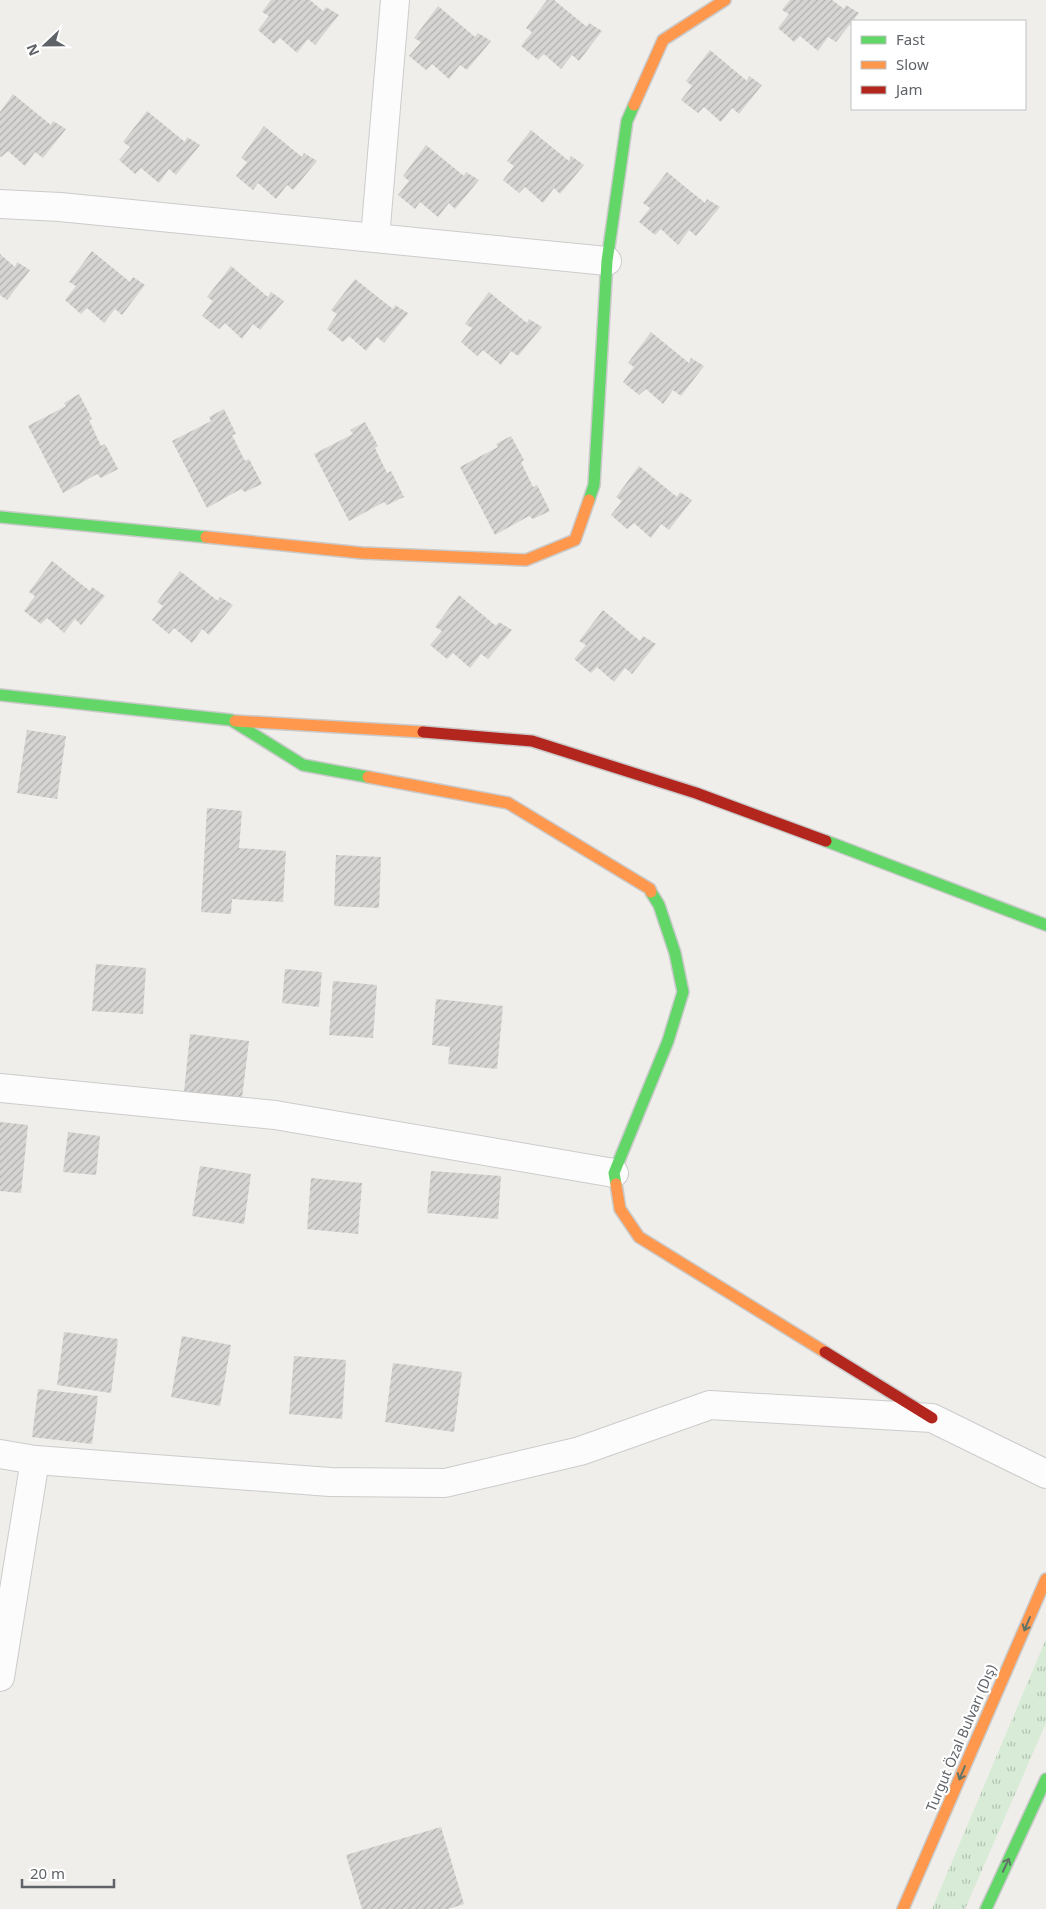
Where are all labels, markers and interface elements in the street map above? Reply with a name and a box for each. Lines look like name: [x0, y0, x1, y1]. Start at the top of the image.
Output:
north arrow: [20, 20, 70, 70]
legend: [851, 20, 1026, 110]
text: Fast: [896, 29, 925, 49]
text: N: [22, 41, 43, 59]
text: Slow: [896, 54, 929, 74]
text: Jam: [894, 79, 923, 99]
one-way arrow: [1021, 1616, 1030, 1631]
street label: Turgut Özal Bulvarı (Dış): [921, 1661, 1000, 1814]
one-way arrow: [956, 1765, 966, 1780]
scale bar: [22, 1856, 115, 1888]
one-way arrow: [1002, 1858, 1012, 1873]
text: 20 m: [30, 1863, 65, 1883]

